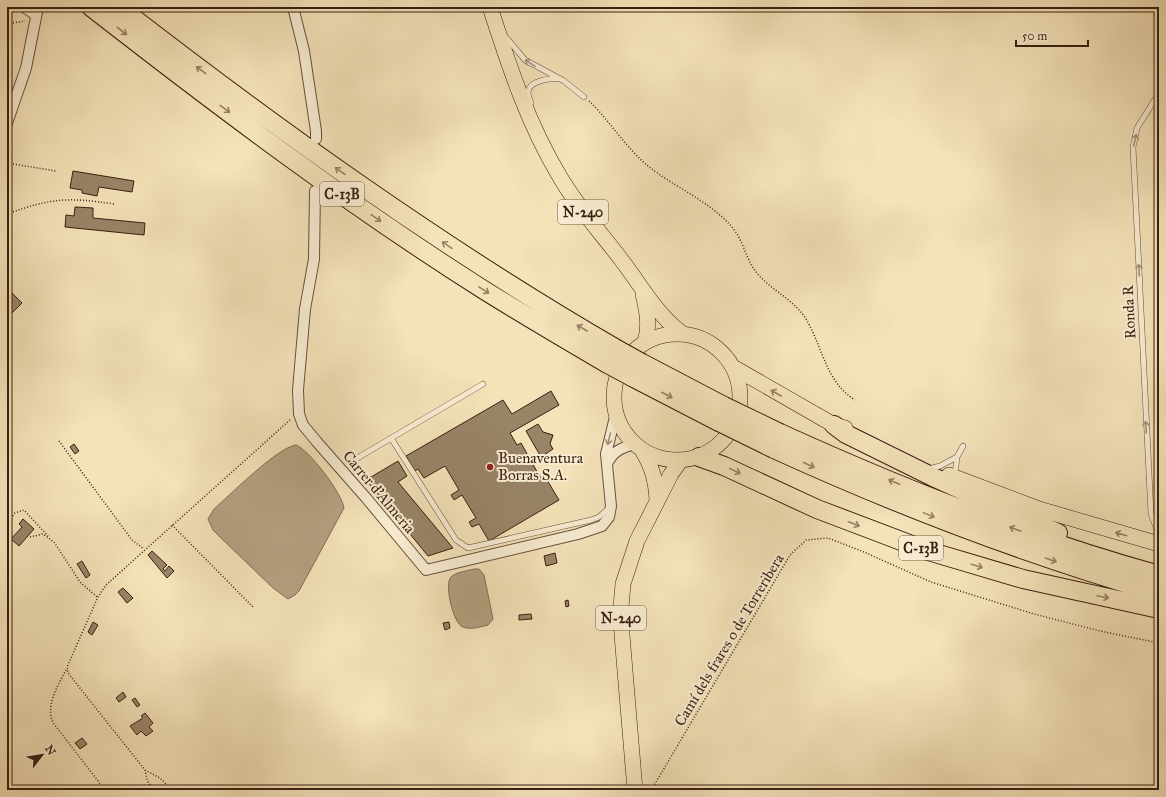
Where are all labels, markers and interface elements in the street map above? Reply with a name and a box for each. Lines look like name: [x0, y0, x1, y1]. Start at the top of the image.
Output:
scale bar: [1016, 22, 1088, 48]
one-way arrow: [116, 27, 127, 35]
text: 50 m: [1022, 29, 1047, 43]
one-way arrow: [525, 59, 536, 67]
one-way arrow: [196, 66, 207, 74]
one-way arrow: [220, 105, 231, 113]
one-way arrow: [1131, 134, 1139, 147]
one-way arrow: [335, 167, 346, 175]
road number: C-13B: [320, 182, 364, 206]
road number: N-240: [558, 200, 608, 224]
one-way arrow: [371, 214, 382, 222]
one-way arrow: [442, 241, 453, 249]
one-way arrow: [1135, 264, 1142, 277]
street label: Ronda R: [1119, 284, 1139, 339]
one-way arrow: [478, 286, 489, 294]
one-way arrow: [576, 324, 588, 332]
one-way arrow: [770, 389, 782, 397]
one-way arrow: [661, 392, 673, 400]
one-way arrow: [1143, 421, 1150, 434]
one-way arrow: [605, 432, 613, 445]
street label: Carrer d'Almeria: [339, 447, 419, 538]
place label: Buenaventura Borras S.A.: [498, 449, 584, 484]
marker: Buenaventura Borras S.A.: [485, 462, 495, 472]
one-way arrow: [803, 462, 815, 469]
one-way arrow: [729, 468, 741, 476]
one-way arrow: [889, 478, 901, 485]
one-way arrow: [923, 512, 935, 520]
one-way arrow: [848, 521, 860, 528]
one-way arrow: [1010, 525, 1022, 533]
one-way arrow: [1115, 530, 1128, 537]
road number: C-13B: [899, 536, 943, 560]
street label: Camí dels frares o de Torreribera: [670, 550, 788, 729]
one-way arrow: [1045, 557, 1058, 564]
one-way arrow: [970, 563, 983, 570]
one-way arrow: [1097, 593, 1110, 601]
road number: N-240: [596, 606, 646, 630]
north arrow: [22, 735, 62, 775]
text: N: [42, 743, 58, 758]

